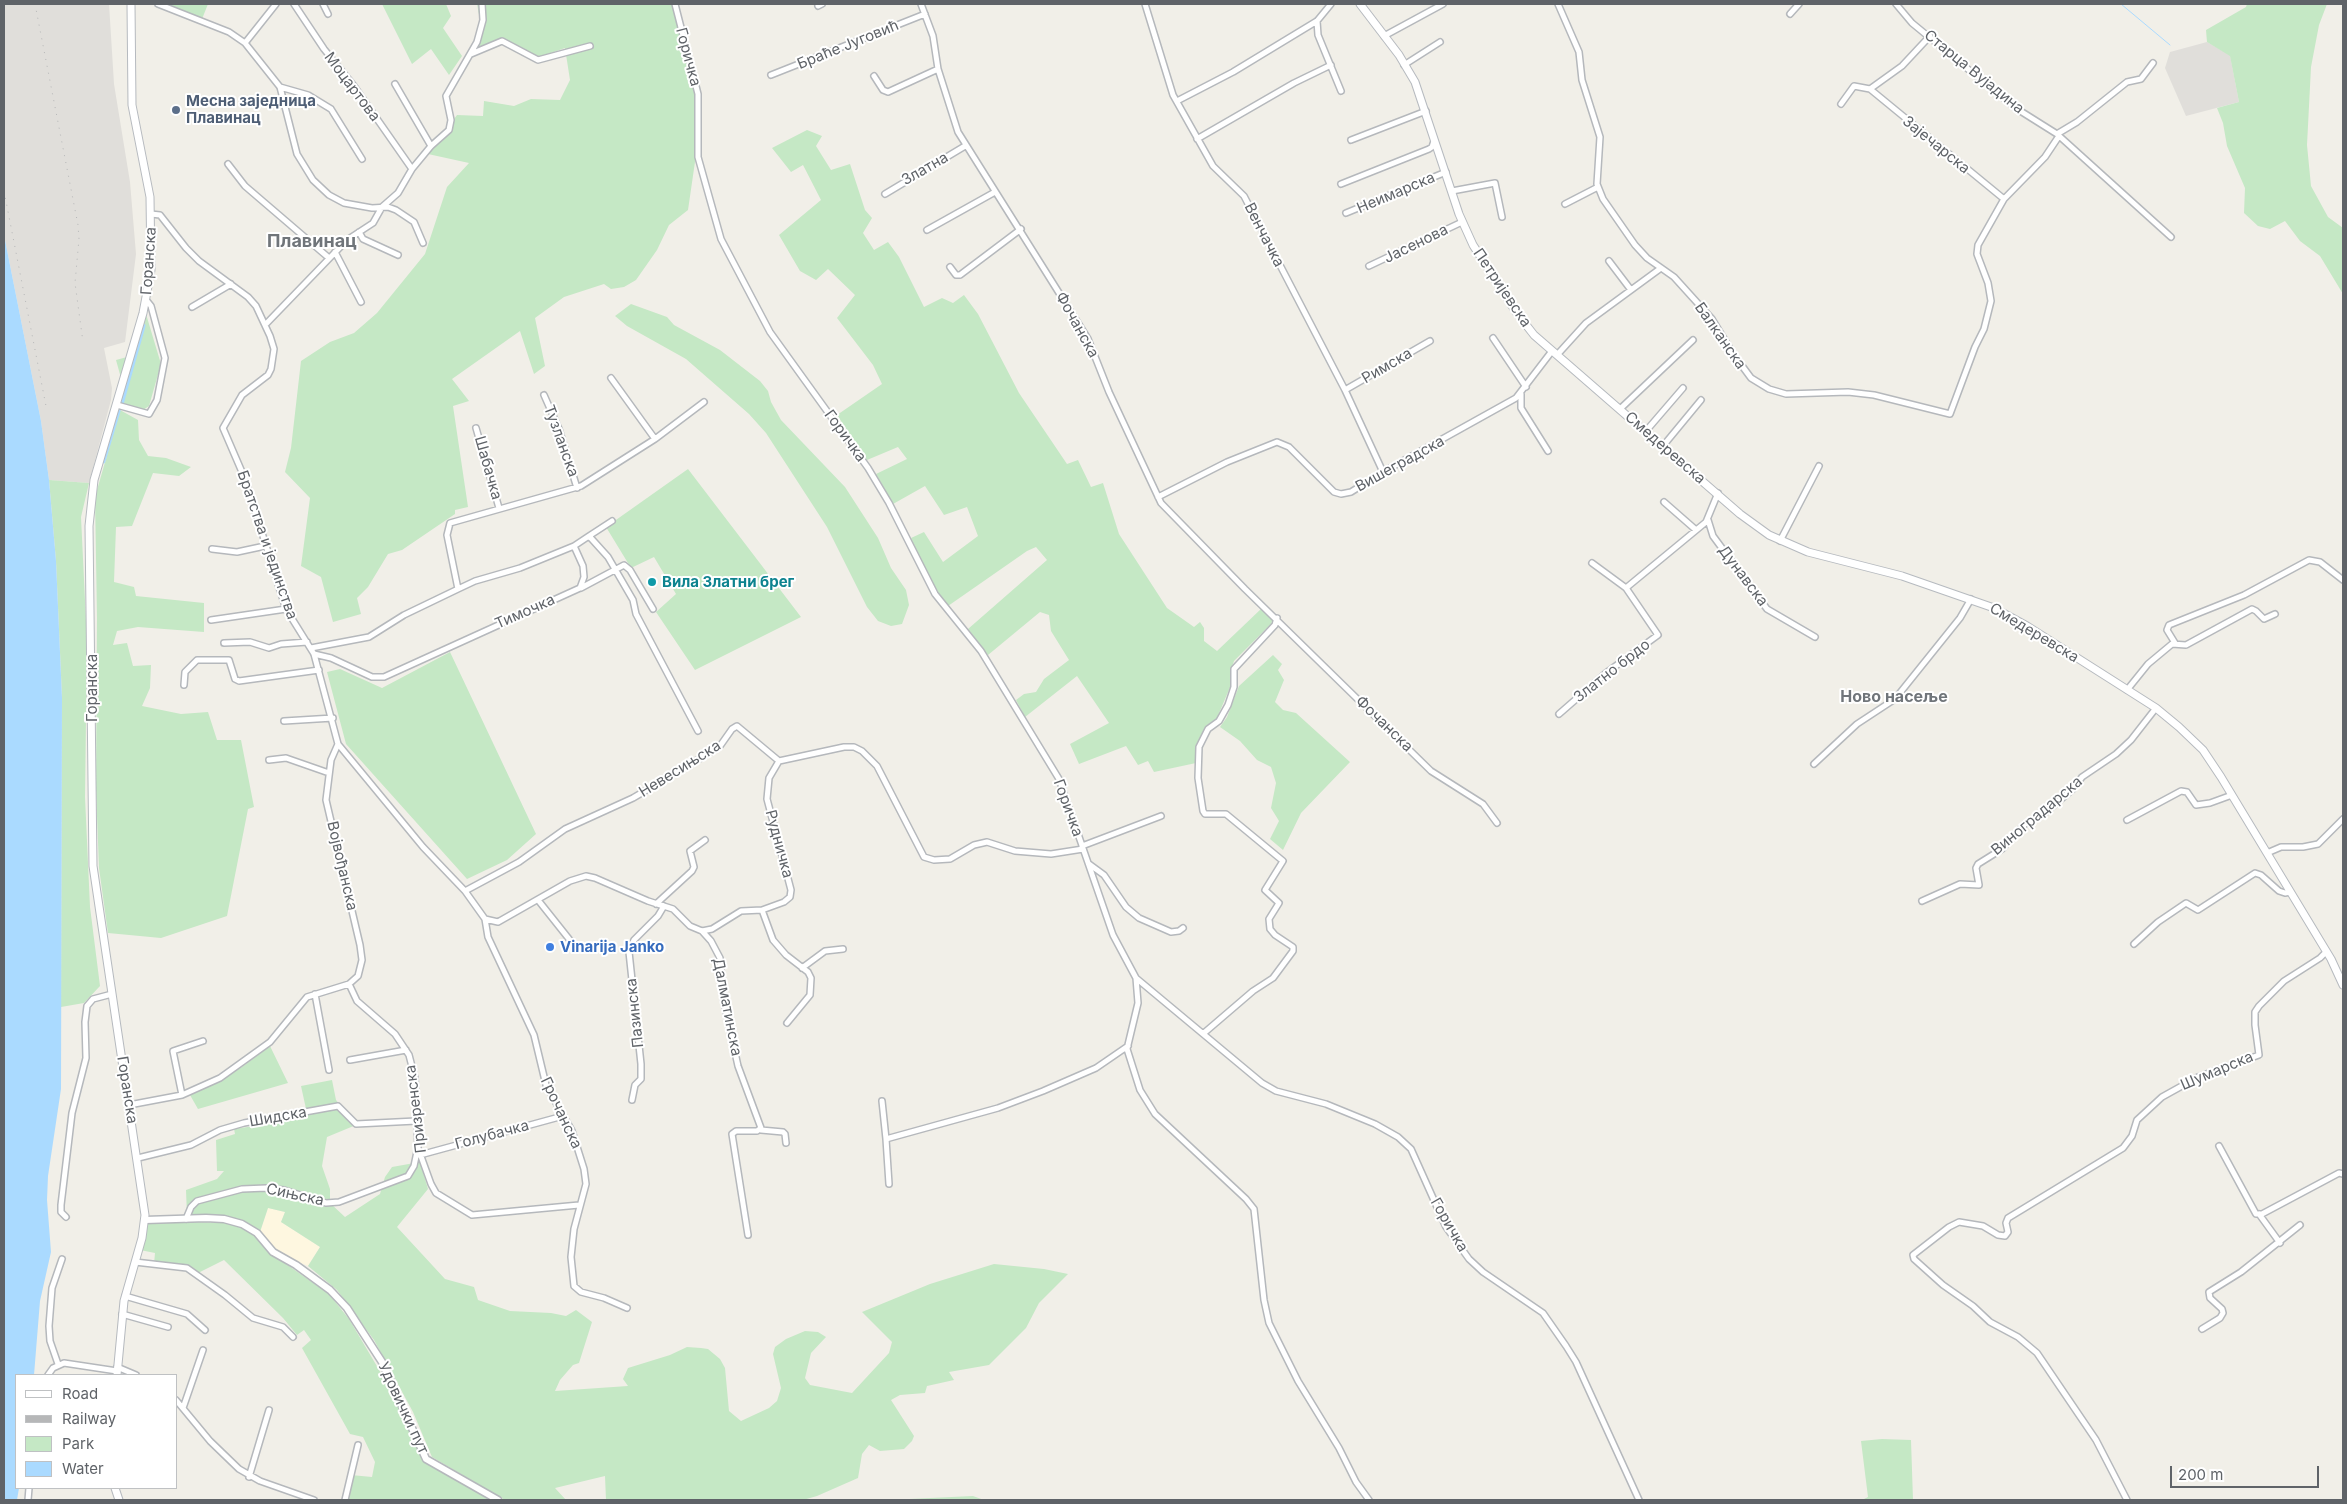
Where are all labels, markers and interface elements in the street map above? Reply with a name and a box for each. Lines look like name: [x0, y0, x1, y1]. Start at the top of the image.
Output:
street label: Браће Југовић: [795, 16, 901, 74]
street label: Горичка: [672, 26, 704, 88]
street label: Старца Вујадина: [1921, 26, 2027, 118]
street label: Моцартова: [320, 49, 384, 125]
place label: Месна заједница Плавинац: [186, 92, 316, 127]
marker: Месна заједница Плавинац: [170, 104, 182, 116]
street label: Зајечарска: [1899, 112, 1973, 178]
street label: Златна: [898, 148, 952, 190]
street label: Неимарска: [1354, 168, 1438, 218]
street label: Венчачка: [1240, 200, 1288, 270]
street label: Јасенова: [1381, 221, 1451, 267]
street label: Горанска: [138, 226, 160, 296]
district label: Плавинац: [267, 231, 357, 253]
street label: Петријевска: [1469, 245, 1535, 331]
street label: Фочанска: [1052, 289, 1102, 361]
street label: Балканска: [1690, 299, 1750, 373]
street label: Римска: [1359, 344, 1415, 388]
street label: Тузланска: [540, 403, 582, 479]
street label: Горичка: [820, 407, 870, 465]
street label: Смедеревска: [1621, 408, 1709, 488]
street label: Вишеградска: [1352, 432, 1448, 496]
street label: Шабачка: [470, 434, 506, 502]
street label: Братства и јединства: [233, 468, 301, 622]
street label: Дунавска: [1714, 542, 1772, 610]
place label: Вила Златни брег: [662, 573, 794, 591]
marker: Вила Златни брег: [646, 576, 658, 588]
street label: Тимочка: [492, 591, 558, 633]
street label: Смедеревска: [1986, 599, 2082, 667]
street label: Златно брдо: [1570, 636, 1654, 706]
street label: Горанска: [83, 654, 101, 722]
district label: Ново насеље: [1840, 687, 1948, 707]
street label: Фочанска: [1352, 692, 1416, 756]
street label: Невесињска: [636, 737, 724, 801]
street label: Виноградарска: [1988, 773, 2086, 859]
street label: Горичка: [1049, 777, 1087, 839]
street label: Рудничка: [761, 808, 797, 880]
street label: Војвођанска: [323, 820, 361, 912]
place label: Vinarija Janko: [560, 938, 664, 956]
marker: Vinarija Janko: [544, 941, 556, 953]
street label: Далматинска: [709, 956, 745, 1058]
street label: Пазинска: [622, 977, 648, 1049]
street label: Шумарска: [2178, 1048, 2256, 1094]
street label: Горанска: [113, 1055, 141, 1125]
street label: Призренска: [402, 1064, 430, 1154]
street label: Грочанска: [537, 1074, 585, 1152]
street label: Шидска: [248, 1103, 308, 1131]
street label: Голубачка: [453, 1116, 531, 1154]
street label: Сињска: [265, 1180, 325, 1210]
street label: Горичка: [1426, 1195, 1472, 1255]
street label: Удовички пут: [374, 1359, 432, 1457]
legend: [15, 1374, 178, 1489]
text: Road: [62, 1384, 98, 1403]
text: Railway: [62, 1409, 116, 1428]
text: Park: [62, 1434, 94, 1453]
scale bar: [2172, 1456, 2321, 1488]
text: Water: [62, 1459, 104, 1478]
text: 200 m: [2178, 1465, 2223, 1484]

